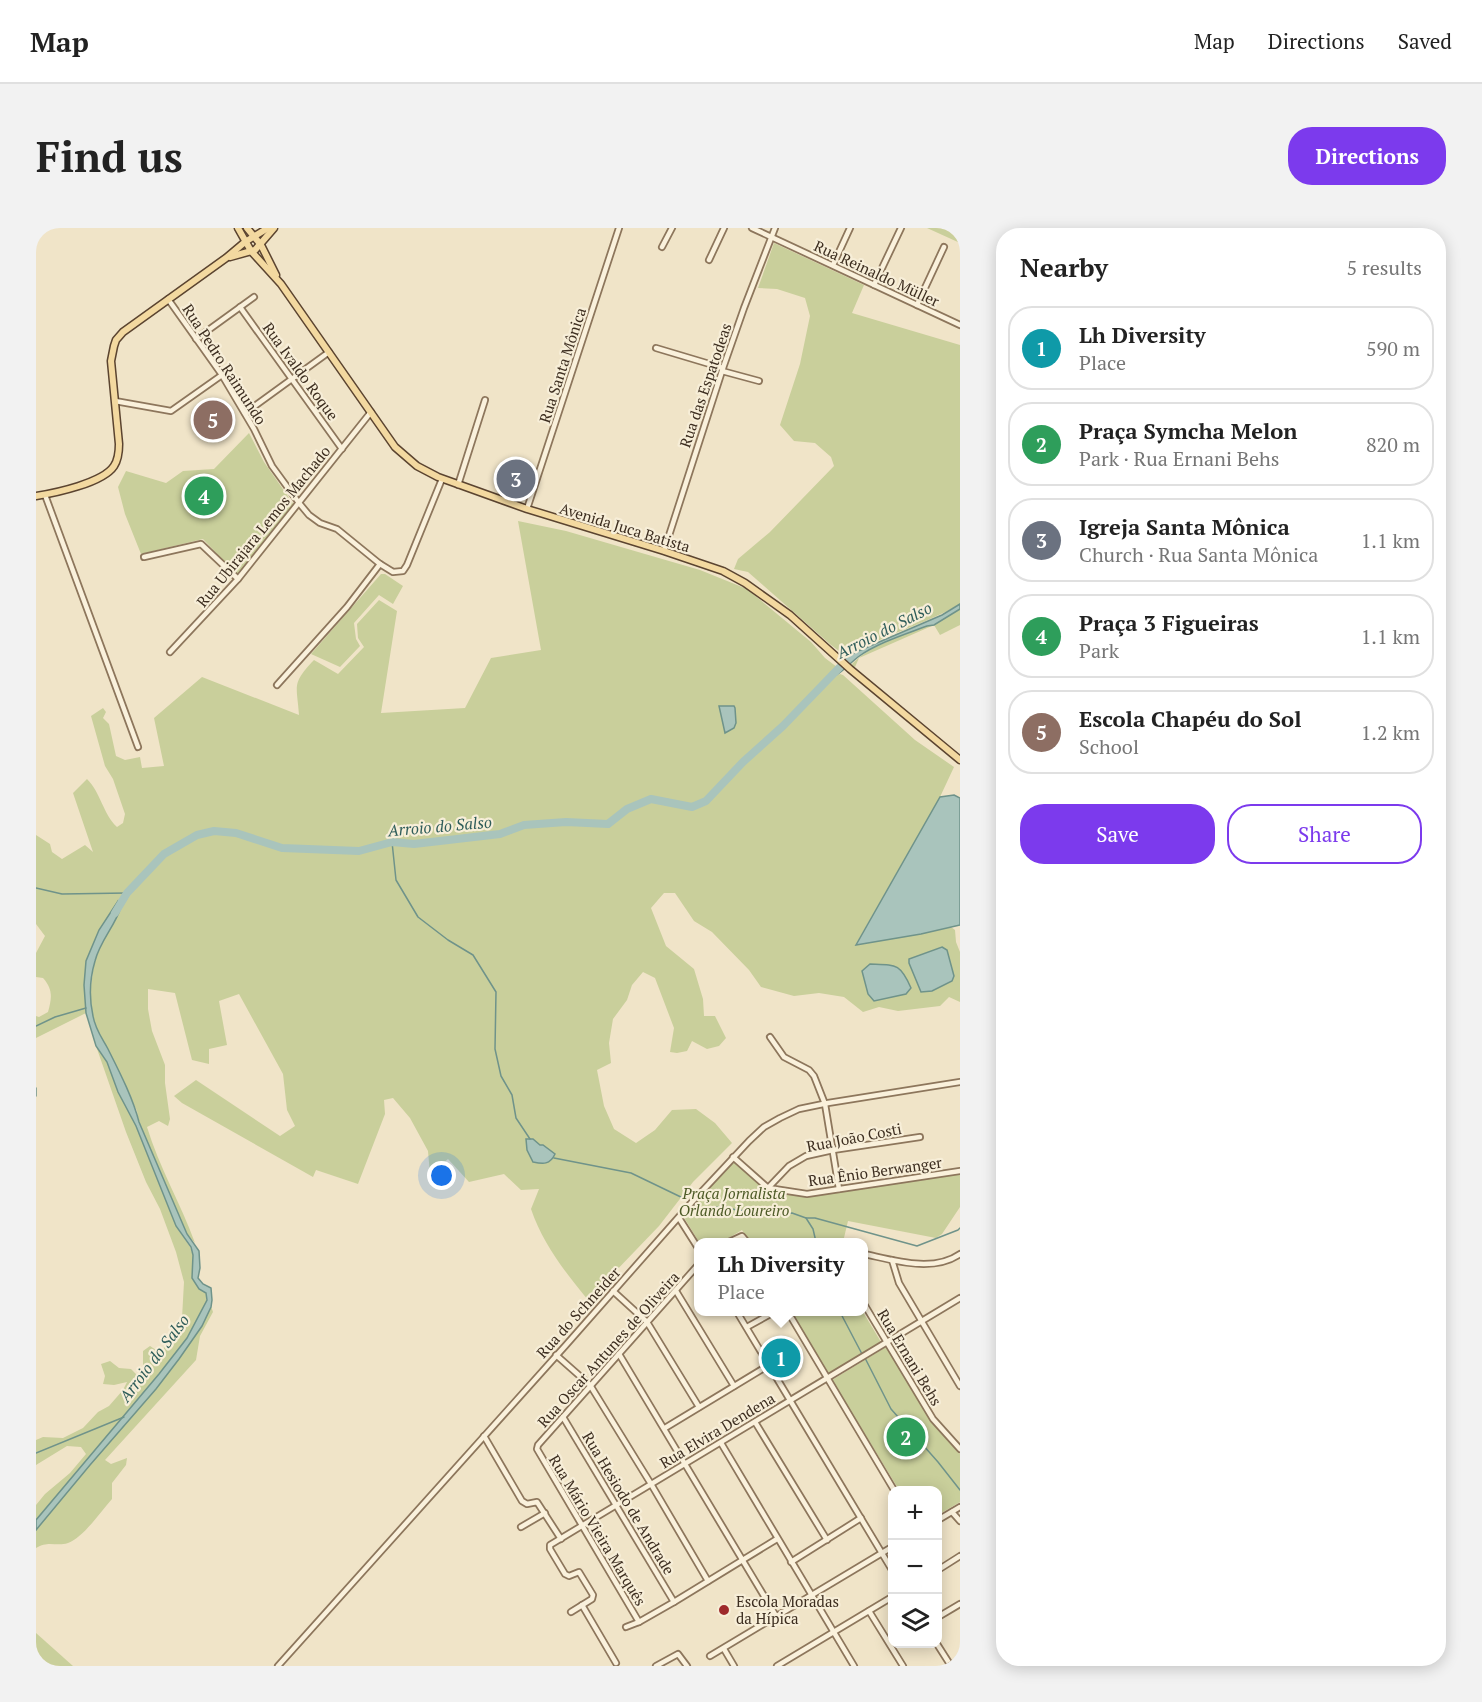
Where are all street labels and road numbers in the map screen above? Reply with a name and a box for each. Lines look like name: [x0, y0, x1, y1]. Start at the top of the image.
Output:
street label: Rua Reinaldo Müller: [811, 235, 943, 311]
street label: Rua Pedro Raimundo: [178, 300, 272, 428]
street label: Rua Santa Mônica: [534, 304, 590, 425]
street label: Rua Ivaldo Roque: [259, 318, 343, 424]
street label: Rua das Espatodeas: [674, 320, 736, 450]
street label: Rua Ubirajara Lemos Machado: [192, 441, 334, 611]
street label: Avenida Juca Batista: [557, 498, 693, 556]
street label: Rua João Costi: [805, 1118, 903, 1156]
street label: Rua Ênio Berwanger: [807, 1152, 943, 1190]
street label: Rua do Schneider: [532, 1262, 624, 1362]
street label: Rua Oscar Antunes de Oliveira: [533, 1267, 684, 1431]
street label: Rua Ernani Behs: [873, 1305, 947, 1409]
street label: Rua Elvira Dendena: [656, 1387, 779, 1472]
street label: Rua Hesiodo de Andrade: [578, 1428, 680, 1578]
street label: Rua Mário Vieira Marquês: [545, 1451, 651, 1609]

